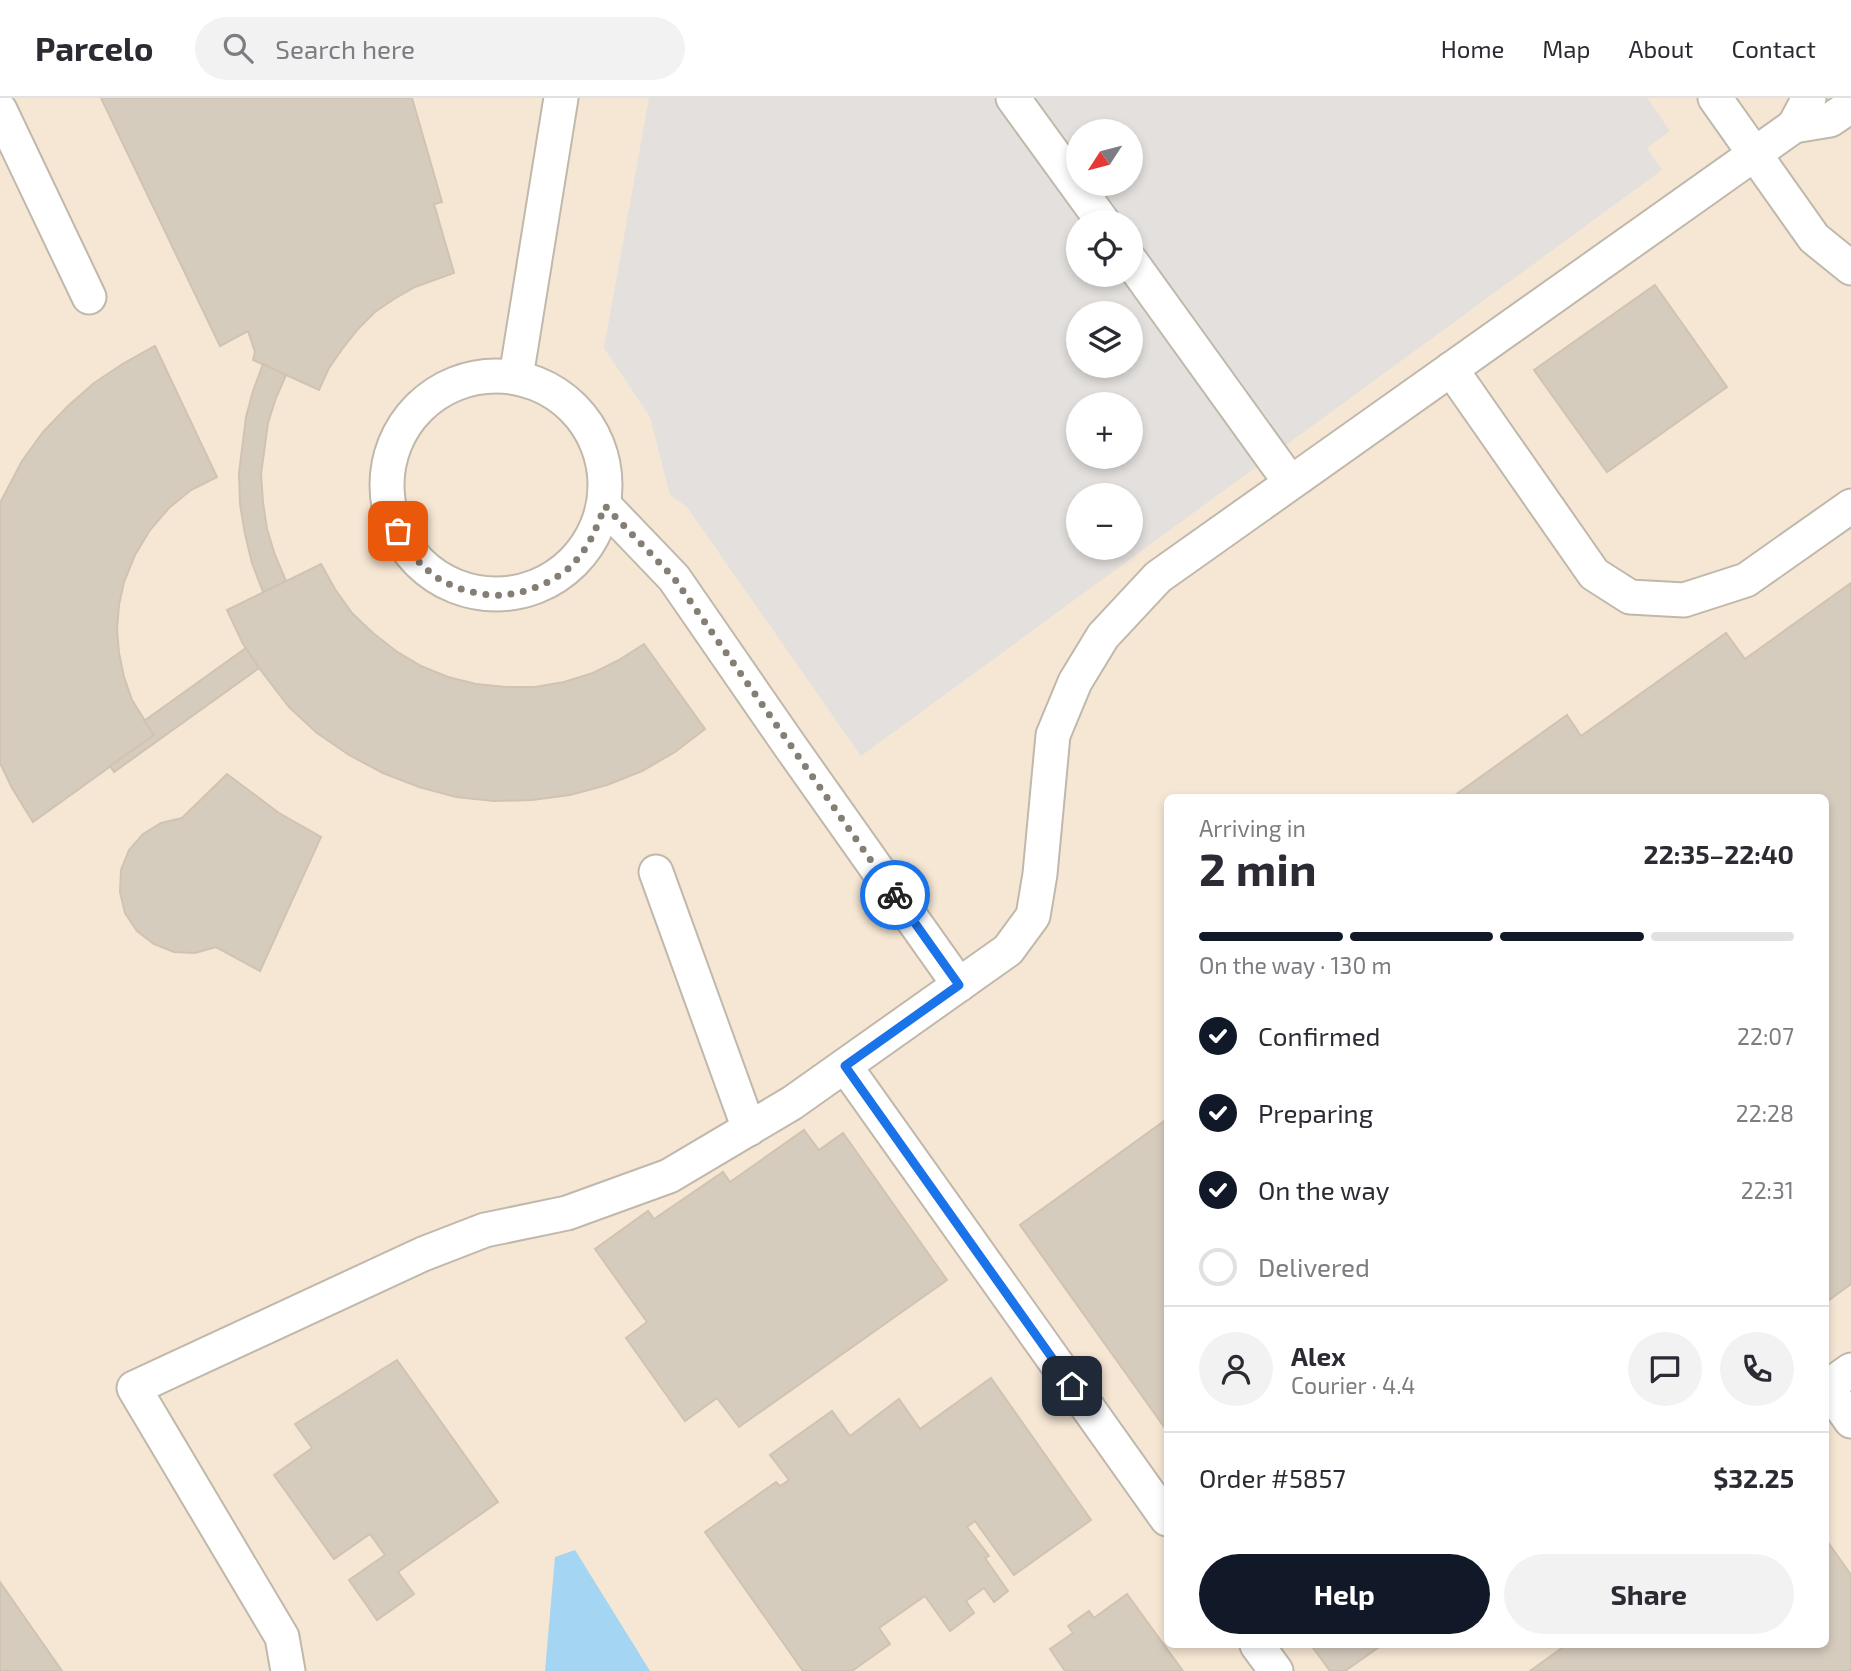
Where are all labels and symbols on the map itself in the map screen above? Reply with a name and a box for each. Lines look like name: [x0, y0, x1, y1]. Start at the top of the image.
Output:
north arrow: [1066, 119, 1143, 196]
pin: [368, 501, 428, 561]
courier: [860, 860, 930, 930]
pin: [1042, 1356, 1102, 1416]

